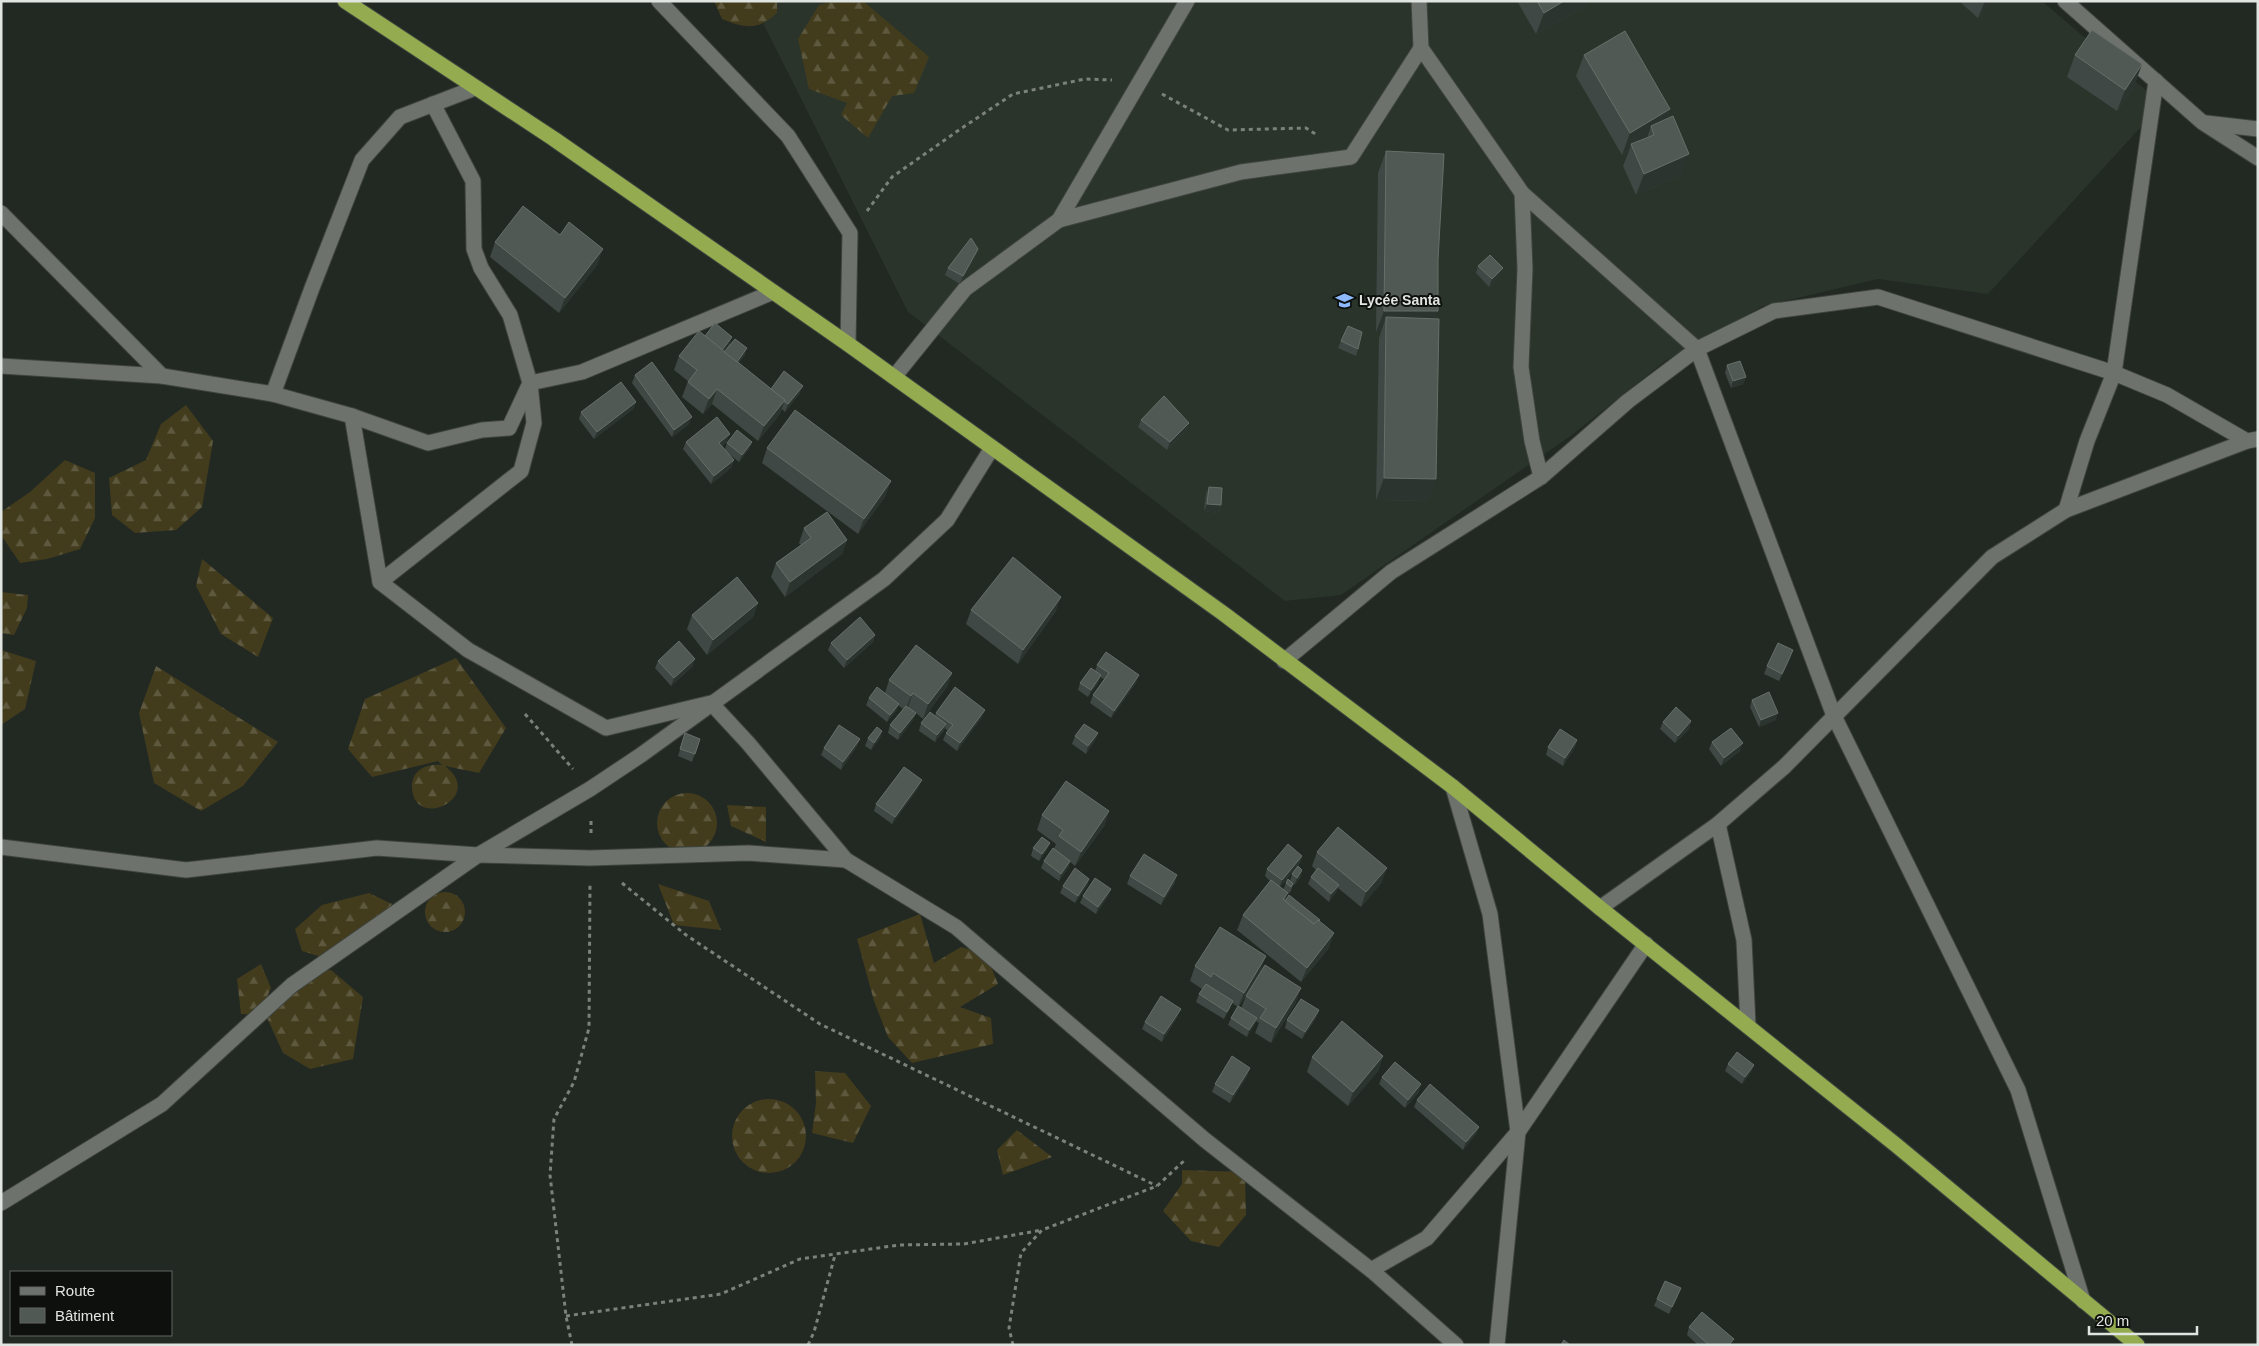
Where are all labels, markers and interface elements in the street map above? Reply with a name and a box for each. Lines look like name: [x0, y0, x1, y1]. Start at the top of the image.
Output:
school or university icon: Lycée Santa: [1335, 290, 1355, 310]
place label: Lycée Santa: [1359, 292, 1440, 308]
legend: [10, 1271, 172, 1336]
text: Route: [55, 1282, 95, 1299]
scale bar: [2089, 1304, 2196, 1336]
text: Bâtiment: [55, 1307, 115, 1324]
text: 20 m: [2096, 1312, 2129, 1329]

